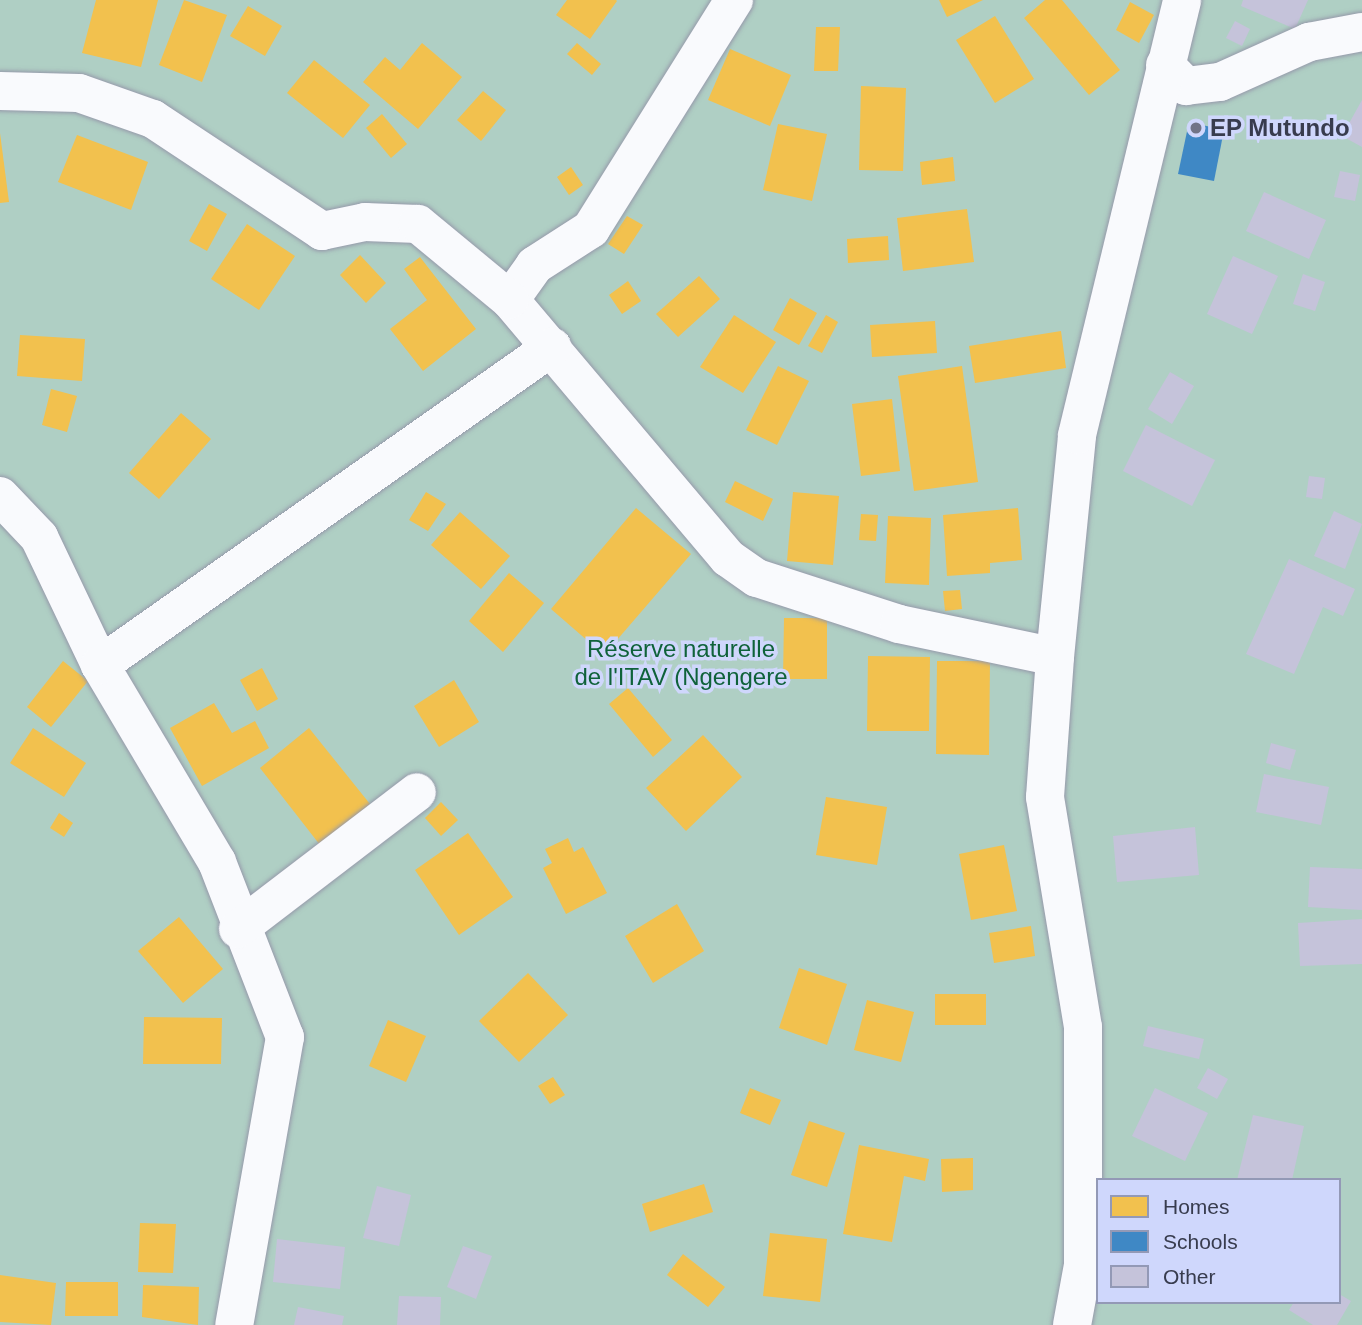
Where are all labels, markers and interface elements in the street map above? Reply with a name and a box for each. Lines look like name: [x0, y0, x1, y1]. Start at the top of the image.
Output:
place label: EP Mutundo: [1210, 114, 1350, 142]
marker: EP Mutundo: [1188, 120, 1204, 136]
park label: Réserve naturelle de l'ITAV (Ngengere: [574, 635, 788, 691]
legend: [1096, 1178, 1341, 1304]
text: Homes: [1163, 1195, 1230, 1218]
text: Schools: [1163, 1230, 1238, 1253]
text: Other: [1163, 1265, 1216, 1288]

